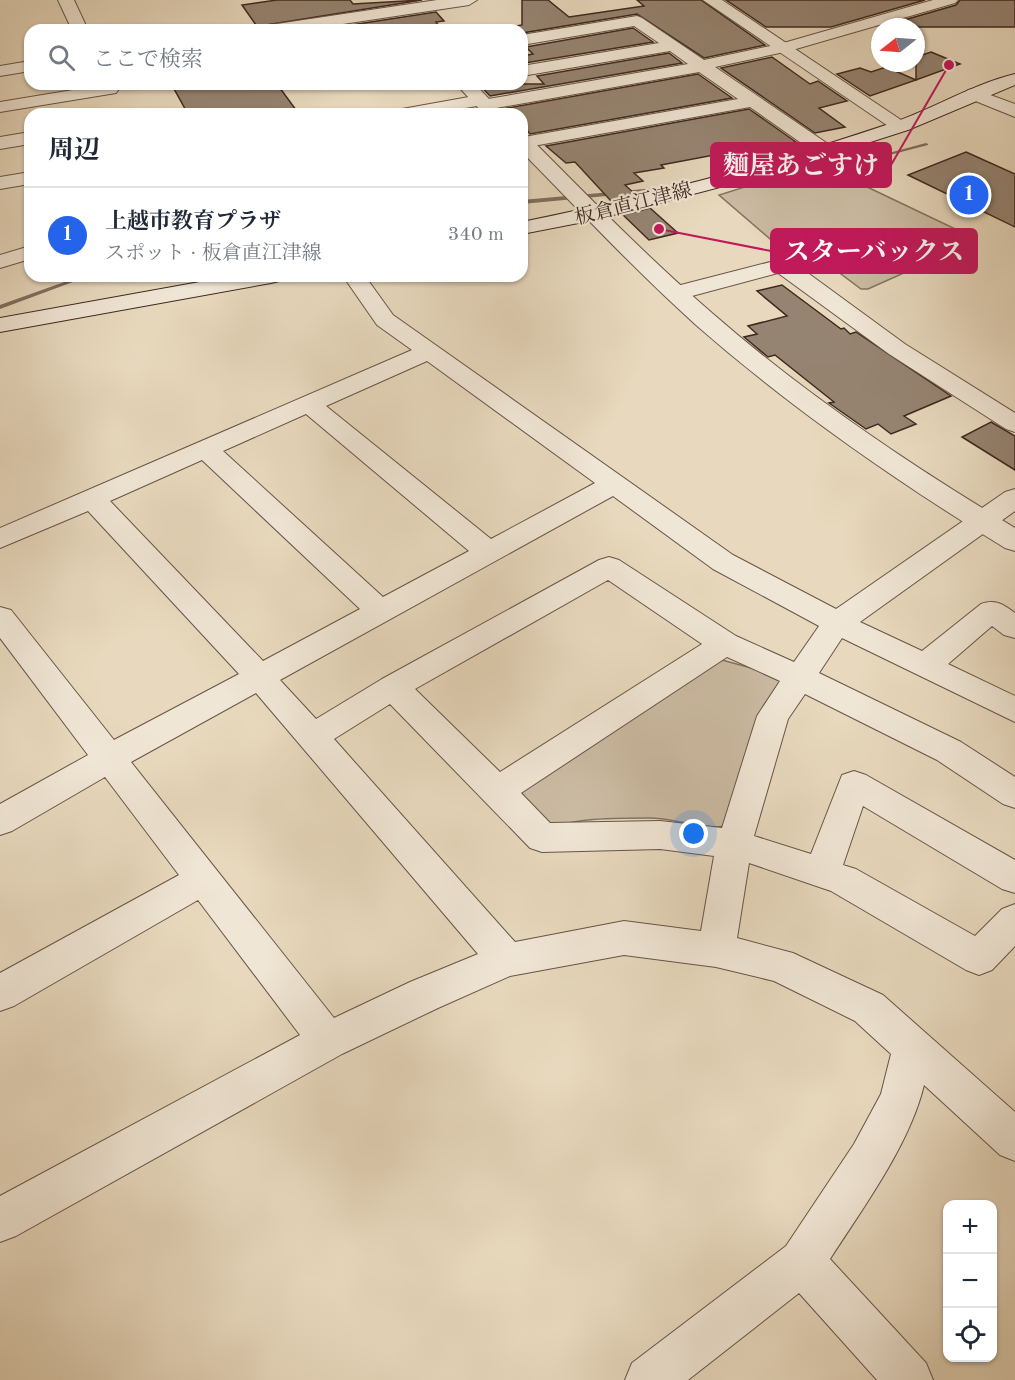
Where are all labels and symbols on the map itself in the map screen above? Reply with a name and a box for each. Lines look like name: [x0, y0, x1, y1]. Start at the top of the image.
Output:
north arrow: [871, 18, 925, 72]
callout: 麵屋あごすけ: [711, 143, 891, 187]
text: 麵屋あごすけ: [723, 151, 879, 180]
pin: 1: [950, 172, 988, 218]
street label: 板倉直江津線: [572, 179, 694, 229]
callout: スターバックス: [771, 229, 977, 273]
text: スターバックス: [784, 239, 964, 266]
your location: [679, 819, 708, 848]

